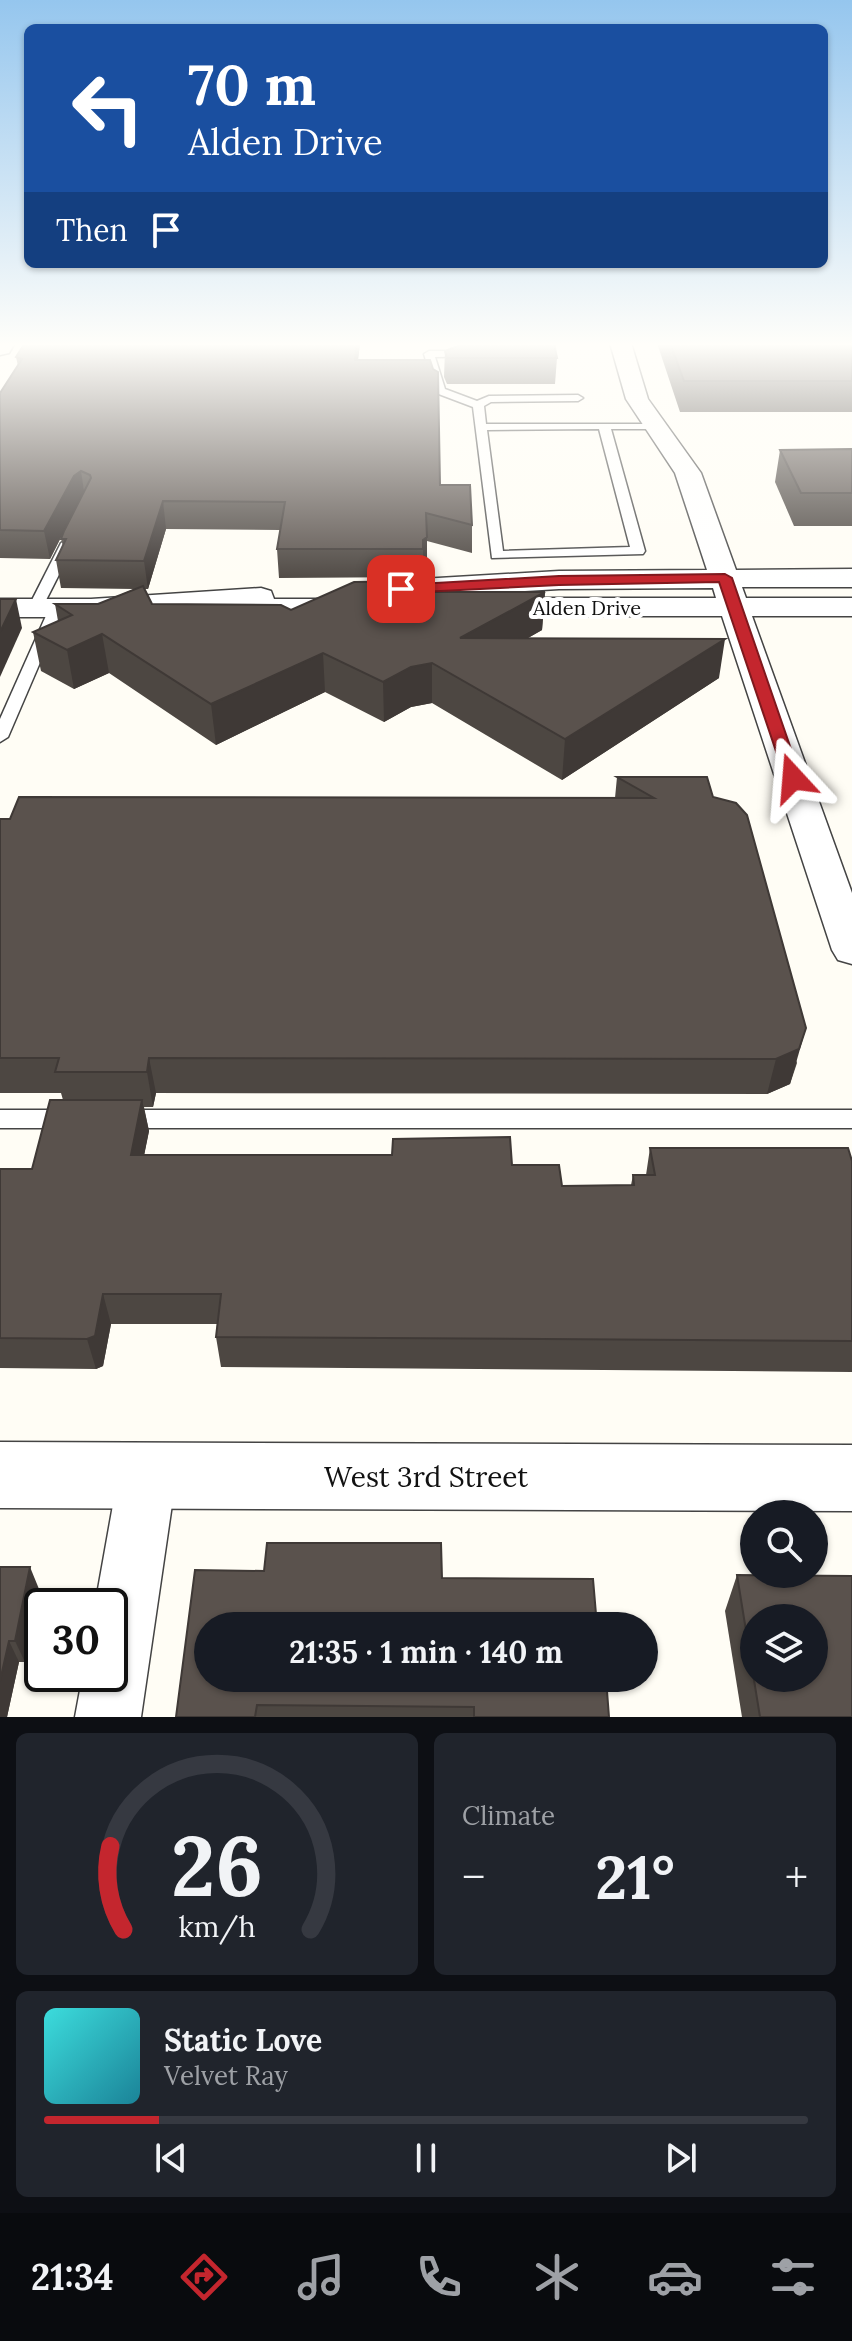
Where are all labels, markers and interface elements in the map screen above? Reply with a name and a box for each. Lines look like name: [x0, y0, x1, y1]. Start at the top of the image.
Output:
text: 70 m: [188, 49, 316, 120]
icon: left: [56, 56, 160, 160]
text: Alden Drive: [188, 119, 383, 165]
icon: arrive: [144, 208, 188, 252]
text: Then: [56, 211, 128, 249]
pin: [367, 555, 435, 623]
icon: arrive: [379, 567, 423, 611]
street label: Alden Drive: [532, 595, 641, 620]
position arrow: [751, 736, 835, 820]
street label: West 3rd Street: [324, 1459, 528, 1495]
map controls: [740, 1500, 828, 1692]
button: search: [740, 1500, 828, 1588]
speed limit sign: 30: [24, 1588, 128, 1692]
button: layers: [740, 1604, 828, 1692]
text: 21:35 · 1 min · 140 m: [289, 1633, 563, 1671]
text: Climate: [462, 1799, 555, 1832]
text: 26: [171, 1812, 263, 1919]
text: 21°: [595, 1839, 675, 1915]
text: −: [462, 1849, 485, 1905]
text: +: [785, 1849, 808, 1905]
text: km/h: [178, 1908, 256, 1945]
text: Static Love: [164, 2021, 322, 2059]
text: Velvet Ray: [164, 2059, 288, 2092]
icon: previous: [149, 2136, 193, 2180]
icon: pause: [404, 2136, 448, 2180]
icon: next: [659, 2136, 703, 2180]
icon: directions: [176, 2249, 232, 2305]
icon: music: [293, 2249, 349, 2305]
icon: phone: [411, 2249, 467, 2305]
icon: climate: [529, 2249, 585, 2305]
icon: car: [647, 2249, 703, 2305]
icon: filters: [765, 2249, 821, 2305]
text: 21:34: [31, 2254, 114, 2300]

